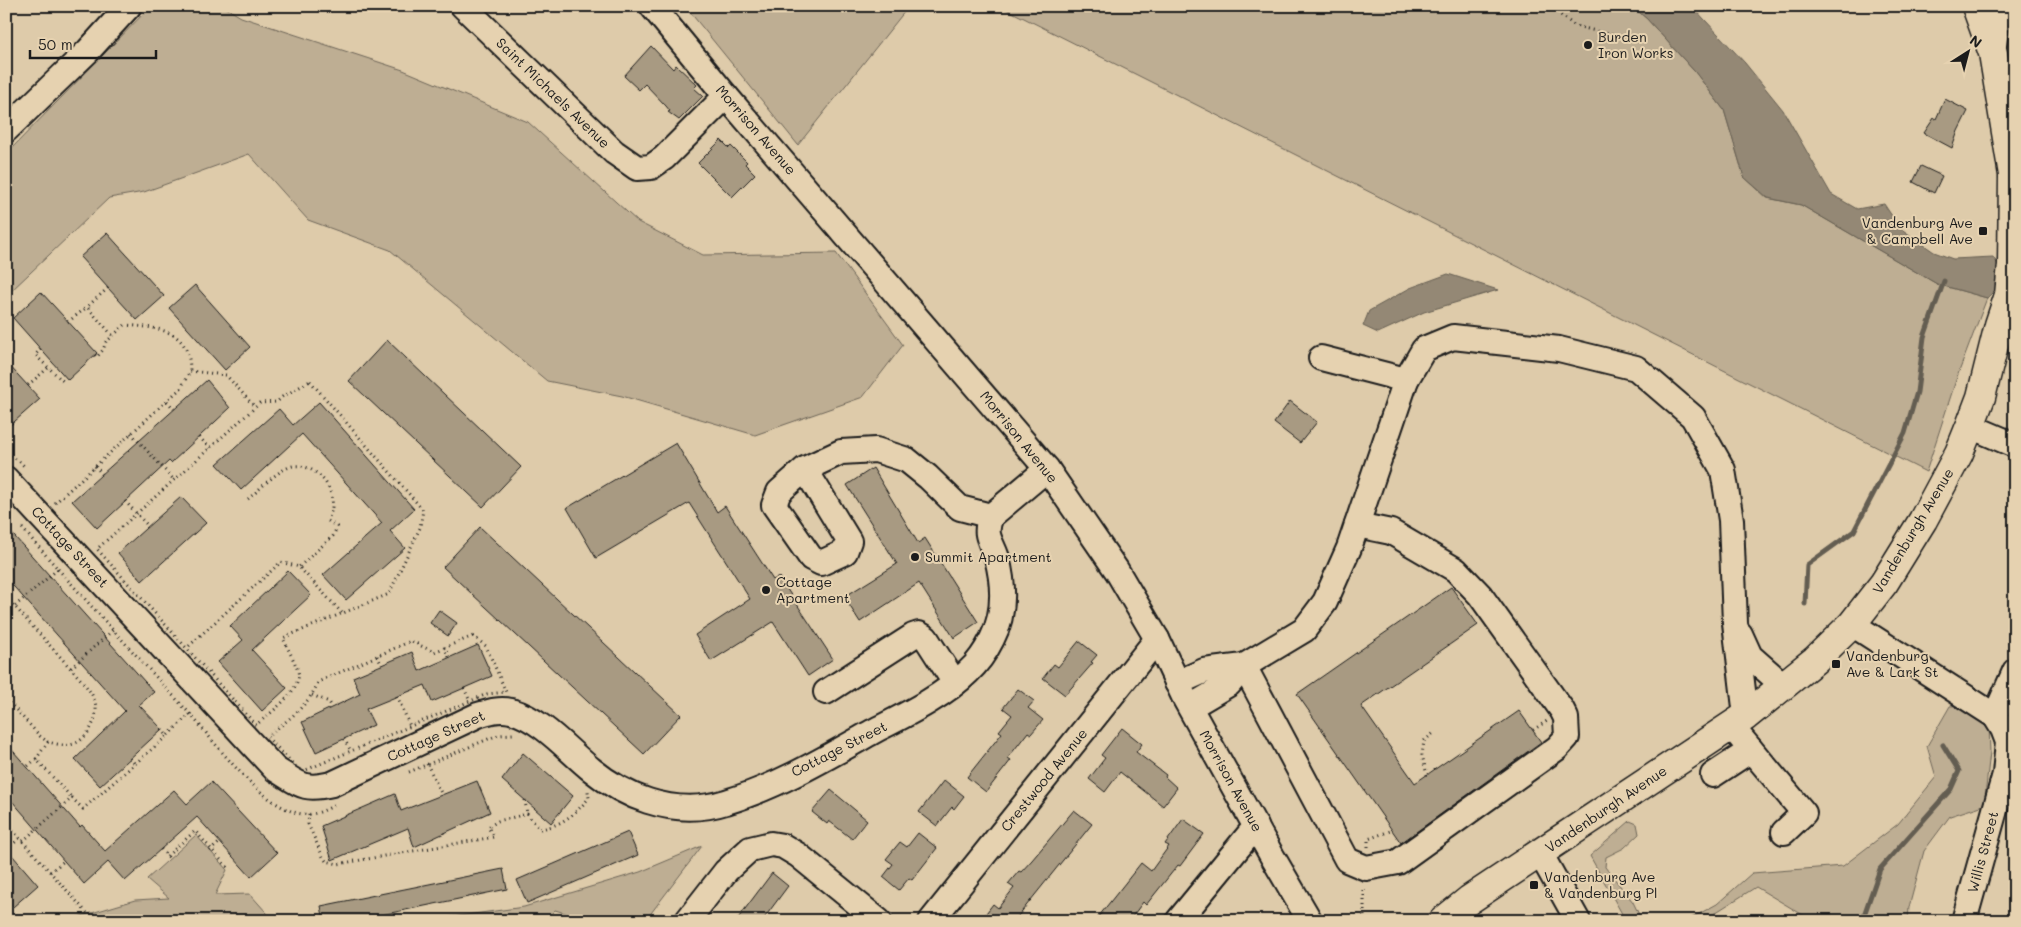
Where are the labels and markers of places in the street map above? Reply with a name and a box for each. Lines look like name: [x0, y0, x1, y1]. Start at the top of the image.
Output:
place label: Burden Iron Works: [1598, 27, 1674, 62]
marker: Burden Iron Works: [1582, 39, 1594, 51]
place label: Vandenburg Ave & Campbell Ave: [1862, 213, 1973, 248]
marker: Vandenburg Ave & Campbell Ave: [1977, 225, 1989, 237]
place label: Summit Apartment: [925, 547, 1052, 566]
marker: Summit Apartment: [909, 551, 921, 563]
place label: Cottage Apartment: [776, 572, 850, 607]
marker: Cottage Apartment: [760, 584, 772, 596]
place label: Vandenburg Ave & Lark St: [1846, 646, 1939, 681]
marker: Vandenburg Ave & Lark St: [1830, 658, 1842, 670]
place label: Vandenburg Ave & Vandenburg Pl: [1544, 867, 1658, 902]
marker: Vandenburg Ave & Vandenburg Pl: [1528, 879, 1540, 891]

